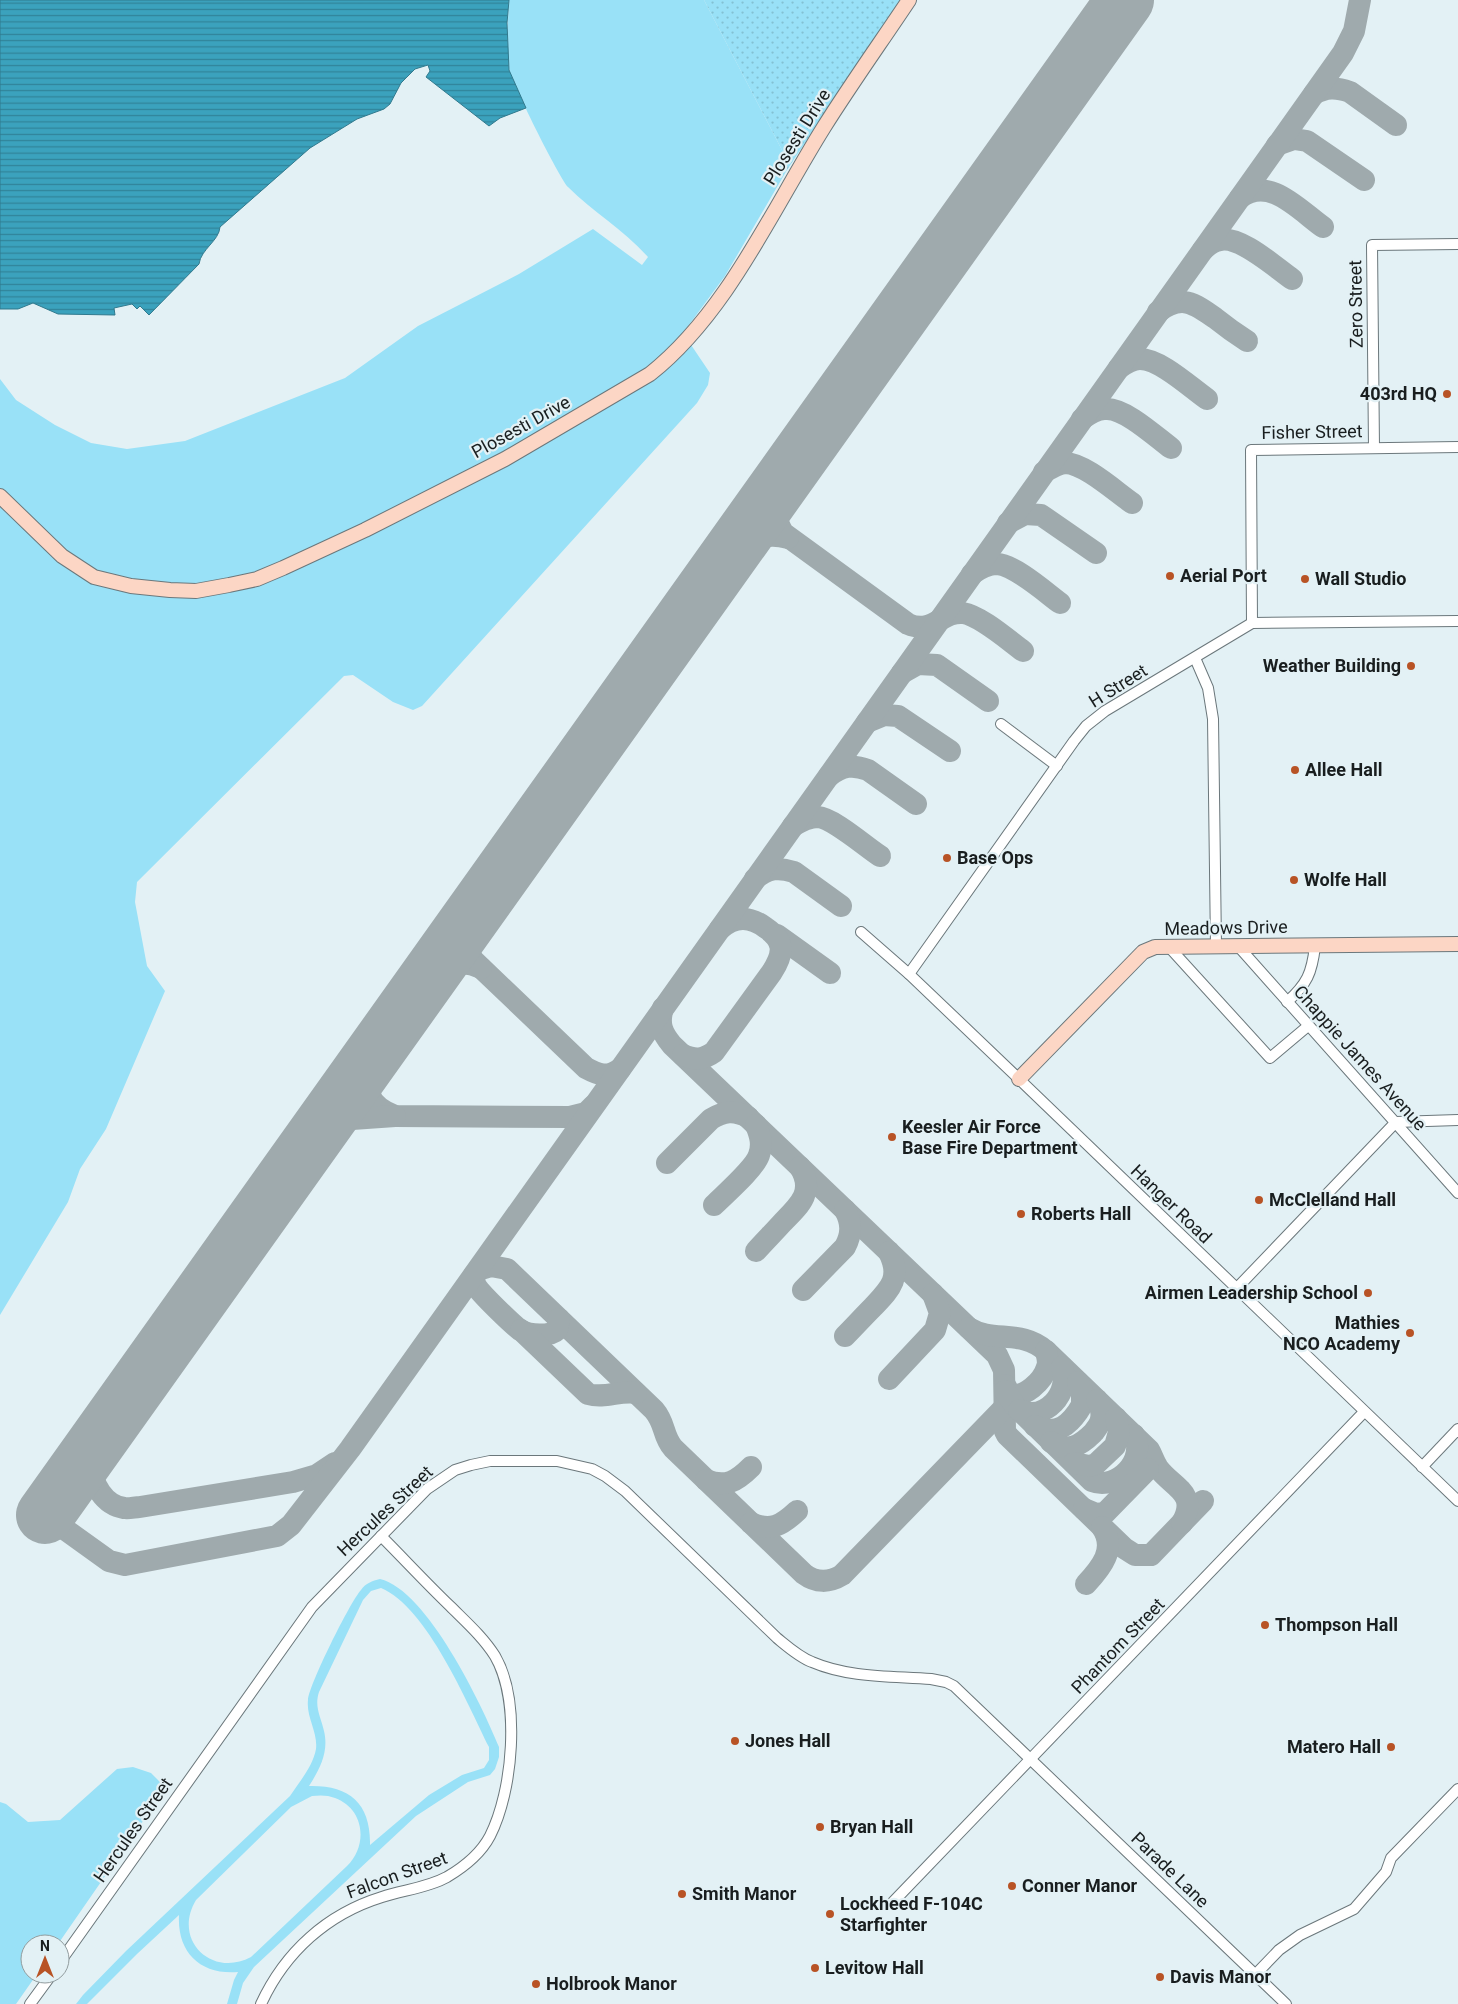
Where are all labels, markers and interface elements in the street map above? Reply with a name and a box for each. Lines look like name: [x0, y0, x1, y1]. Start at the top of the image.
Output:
street label: Plosesti Drive: [759, 85, 834, 189]
street label: Zero Street: [1344, 260, 1367, 348]
place label: 403rd HQ: [1360, 383, 1437, 404]
marker: 403rd HQ: [1441, 388, 1453, 400]
street label: Plosesti Drive: [468, 391, 574, 462]
street label: Fisher Street: [1261, 420, 1363, 443]
place label: Aerial Port: [1180, 565, 1267, 586]
place label: Wall Studio: [1315, 568, 1406, 589]
marker: Aerial Port: [1164, 570, 1176, 582]
marker: Wall Studio: [1299, 573, 1311, 585]
place label: Weather Building: [1263, 655, 1401, 676]
street label: H Street: [1085, 659, 1151, 712]
marker: Weather Building: [1405, 660, 1417, 672]
place label: Allee Hall: [1305, 759, 1382, 780]
marker: Allee Hall: [1289, 764, 1301, 776]
place label: Base Ops: [957, 847, 1033, 868]
marker: Base Ops: [941, 852, 953, 864]
place label: Wolfe Hall: [1304, 869, 1387, 890]
marker: Wolfe Hall: [1288, 874, 1300, 886]
street label: Meadows Drive: [1164, 916, 1288, 939]
street label: Chappie James Avenue: [1290, 981, 1431, 1134]
place label: Keesler Air Force Base Fire Department: [902, 1116, 1078, 1158]
marker: Keesler Air Force Base Fire Department: [886, 1131, 898, 1143]
street label: Hanger Road: [1127, 1160, 1216, 1247]
place label: McClelland Hall: [1269, 1189, 1396, 1210]
marker: McClelland Hall: [1253, 1194, 1265, 1206]
place label: Roberts Hall: [1031, 1203, 1131, 1224]
marker: Roberts Hall: [1015, 1208, 1027, 1220]
place label: Airmen Leadership School: [1145, 1282, 1358, 1303]
marker: Airmen Leadership School: [1362, 1287, 1374, 1299]
place label: Mathies NCO Academy: [1283, 1312, 1401, 1354]
marker: Mathies NCO Academy: [1404, 1327, 1416, 1339]
street label: Hercules Street: [333, 1461, 437, 1560]
street label: Phantom Street: [1067, 1593, 1169, 1698]
place label: Thompson Hall: [1275, 1614, 1398, 1635]
marker: Thompson Hall: [1259, 1619, 1271, 1631]
place label: Jones Hall: [745, 1730, 831, 1751]
marker: Jones Hall: [729, 1735, 741, 1747]
place label: Matero Hall: [1287, 1736, 1381, 1757]
marker: Matero Hall: [1385, 1741, 1397, 1753]
street label: Hercules Street: [89, 1773, 176, 1886]
place label: Bryan Hall: [830, 1816, 913, 1837]
marker: Bryan Hall: [814, 1821, 826, 1833]
street label: Parade Lane: [1127, 1827, 1214, 1912]
street label: Falcon Street: [344, 1847, 450, 1902]
place label: Conner Manor: [1022, 1875, 1138, 1896]
marker: Conner Manor: [1006, 1880, 1018, 1892]
place label: Smith Manor: [692, 1883, 797, 1904]
marker: Smith Manor: [676, 1888, 688, 1900]
place label: Lockheed F-104C Starfighter: [840, 1893, 983, 1935]
marker: Lockheed F-104C Starfighter: [824, 1908, 836, 1920]
north arrow: [20, 1934, 70, 1984]
text: N: [40, 1938, 50, 1954]
place label: Levitow Hall: [825, 1957, 924, 1978]
marker: Levitow Hall: [809, 1962, 821, 1974]
place label: Davis Manor: [1170, 1966, 1271, 1987]
marker: Davis Manor: [1154, 1971, 1166, 1983]
place label: Holbrook Manor: [546, 1973, 677, 1994]
marker: Holbrook Manor: [530, 1978, 542, 1990]

